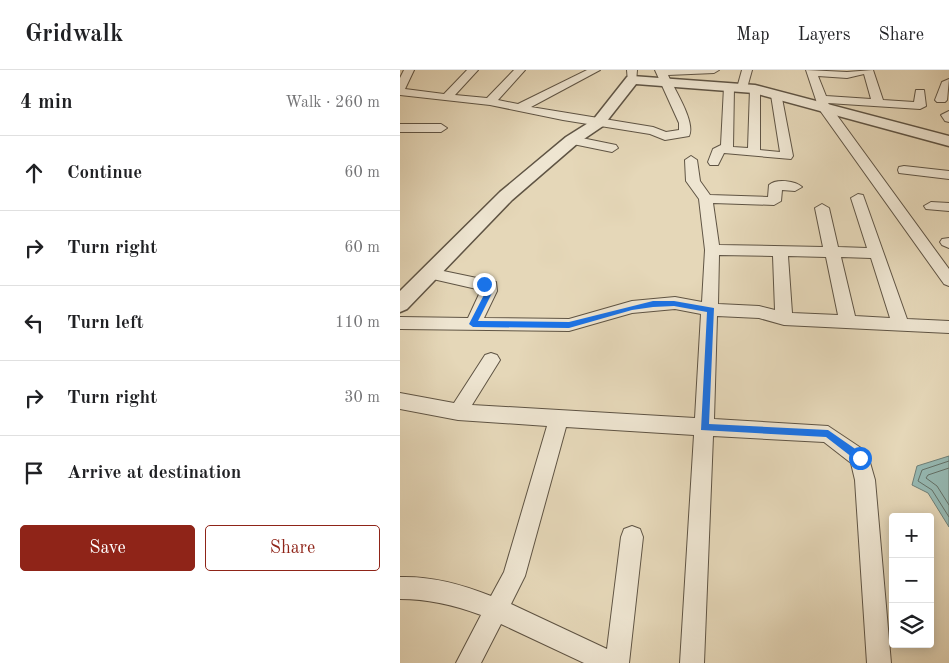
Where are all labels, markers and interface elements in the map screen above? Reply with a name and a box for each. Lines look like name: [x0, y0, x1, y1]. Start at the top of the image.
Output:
text: Gridwalk: [25, 23, 123, 47]
text: Map: [736, 26, 770, 44]
text: Layers: [798, 26, 850, 44]
text: Share: [878, 26, 924, 44]
text: 4 min: [20, 92, 73, 113]
text: Walk · 260 m: [285, 95, 380, 111]
icon: ahead: [20, 159, 48, 187]
text: Continue: [67, 164, 142, 183]
text: 60 m: [344, 165, 380, 181]
icon: right: [20, 234, 48, 262]
text: Turn right: [67, 239, 157, 258]
text: 60 m: [344, 240, 380, 256]
route end: [473, 273, 496, 296]
icon: left: [20, 309, 48, 337]
text: Turn left: [67, 314, 144, 333]
text: 110 m: [335, 315, 380, 331]
icon: right: [20, 384, 48, 412]
text: Turn right: [67, 389, 157, 408]
text: 30 m: [344, 390, 380, 406]
route start: [849, 447, 872, 470]
icon: arrive: [20, 459, 48, 487]
text: Arrive at destination: [67, 464, 241, 483]
map controls: [889, 513, 934, 648]
button: +: [889, 513, 934, 558]
button: Save: [20, 525, 195, 571]
button: Share: [205, 525, 380, 571]
button: −: [889, 558, 934, 603]
button: layers: [889, 603, 934, 648]

